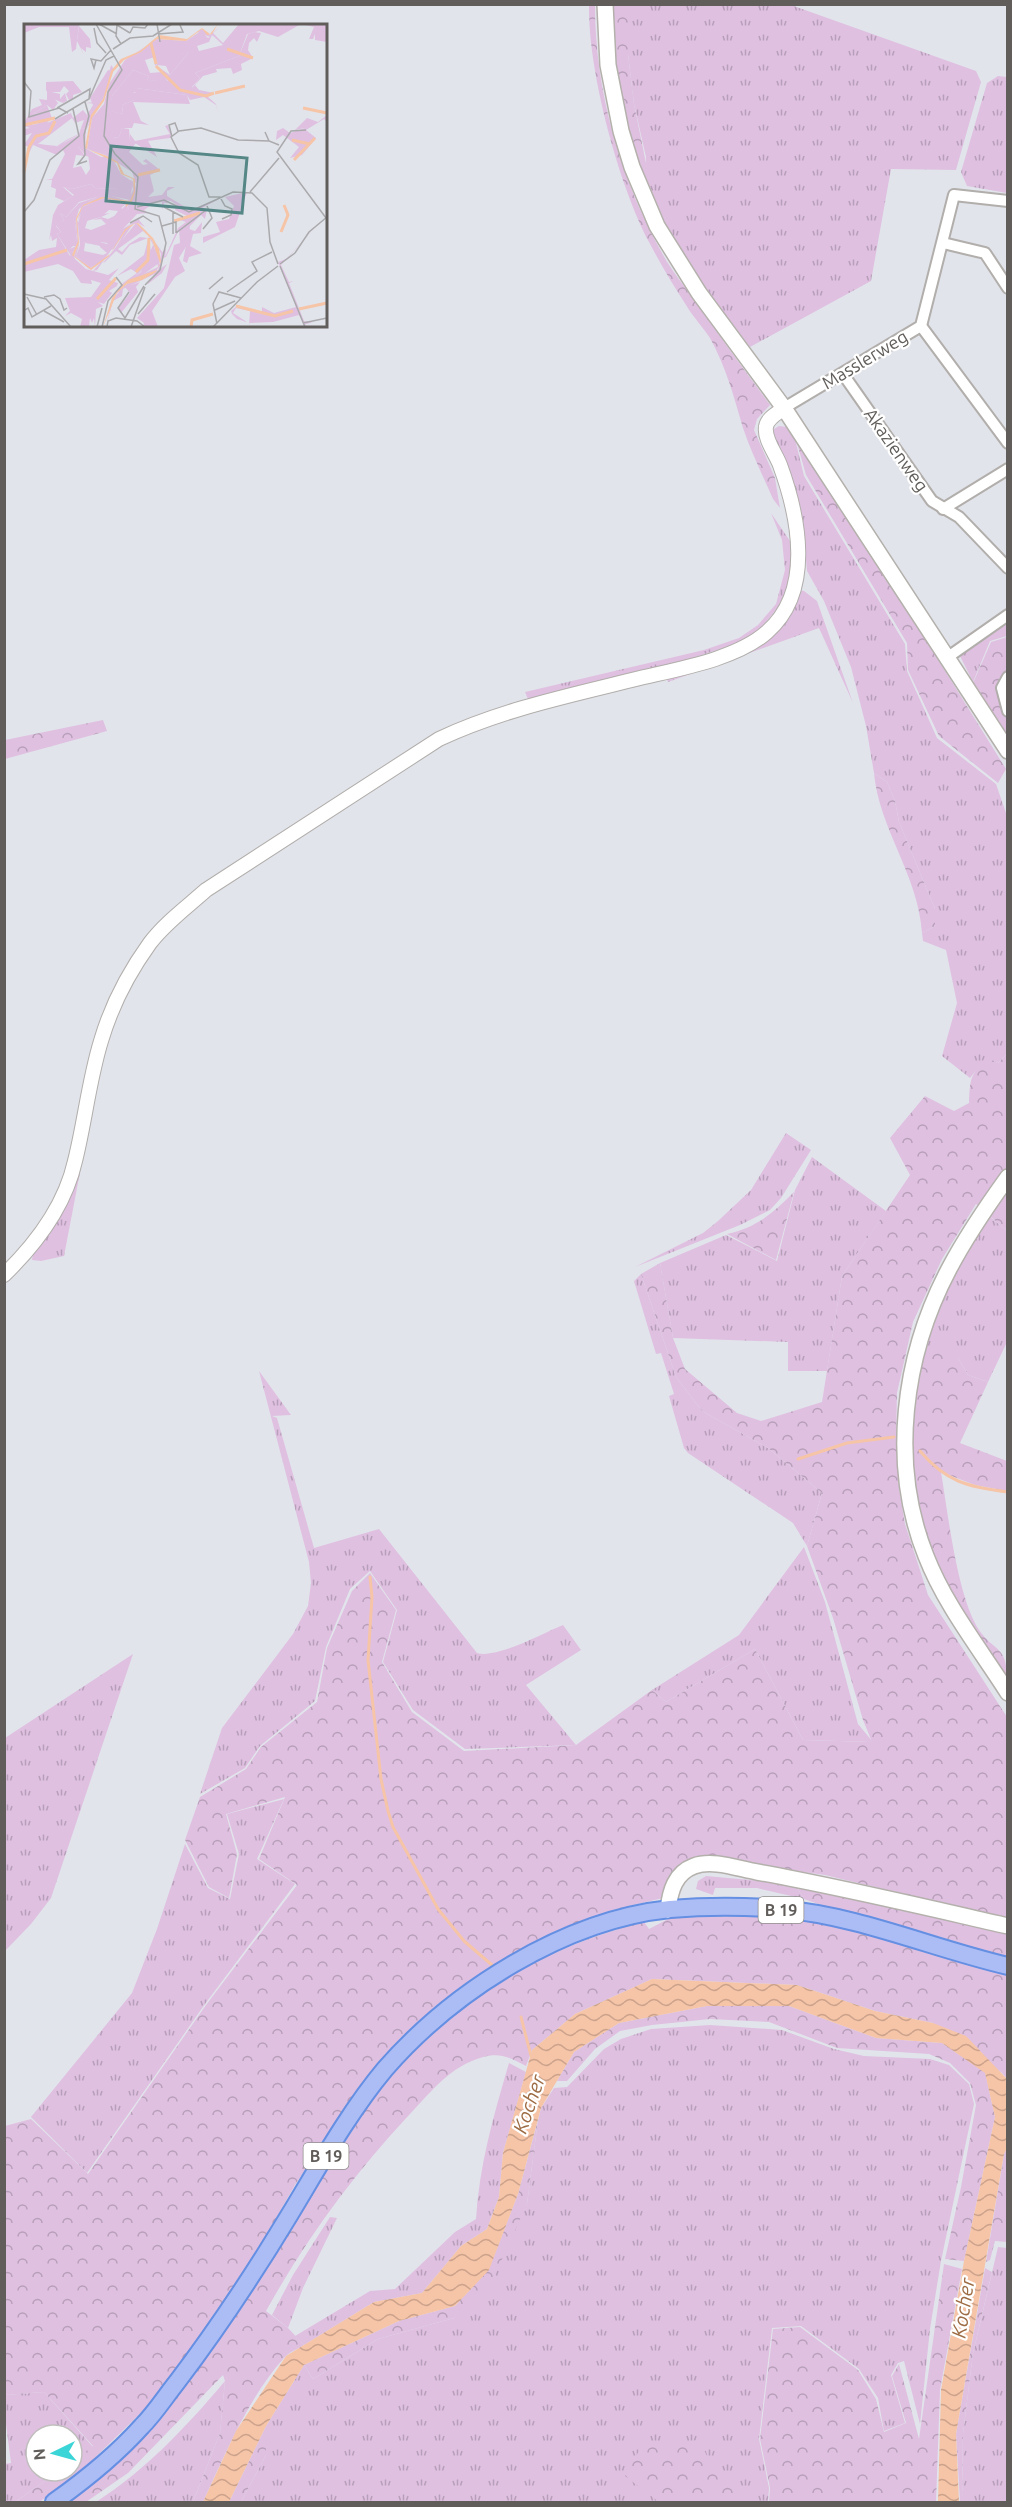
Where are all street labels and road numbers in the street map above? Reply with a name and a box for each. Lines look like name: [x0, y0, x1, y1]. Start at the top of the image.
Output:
street label: Masslerweg: [818, 326, 911, 393]
street label: Akazienweg: [861, 404, 933, 495]
road number: B 19: [758, 1897, 804, 1923]
road number: B 19: [304, 2143, 348, 2169]

